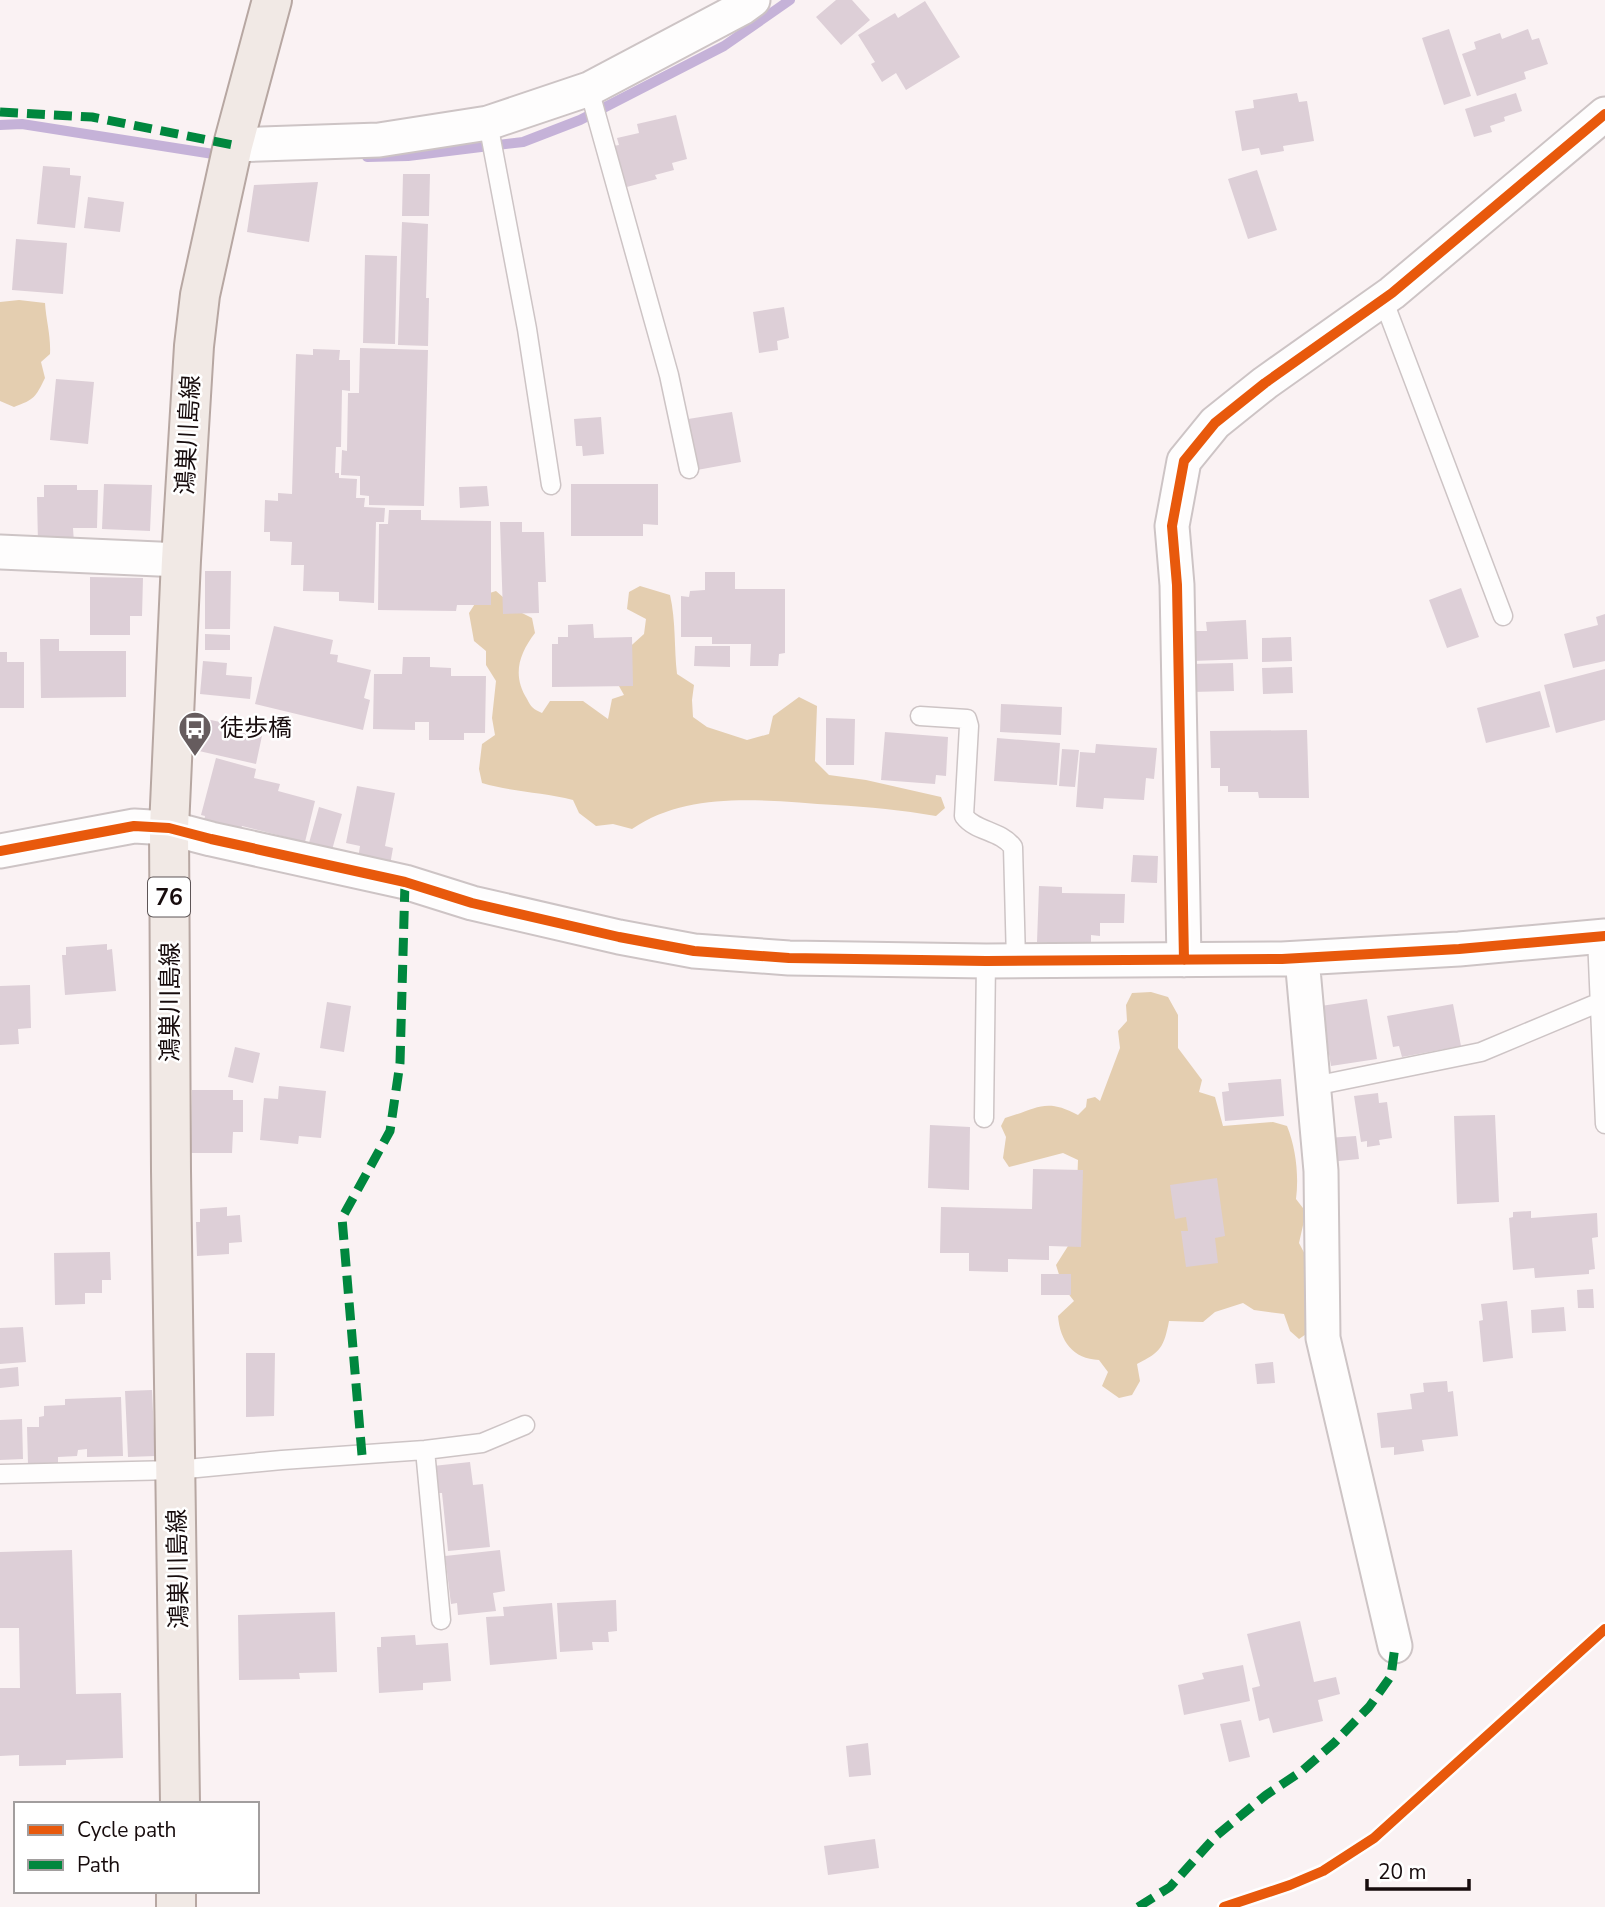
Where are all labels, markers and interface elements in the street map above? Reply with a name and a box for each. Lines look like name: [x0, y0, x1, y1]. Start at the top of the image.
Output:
street label: 鴻巣川島線: [169, 374, 207, 496]
bus stop icon: 徒歩橋: [176, 709, 214, 758]
place label: 徒歩橋: [220, 712, 292, 744]
road number: 76: [148, 877, 190, 916]
street label: 鴻巣川島線: [154, 942, 186, 1062]
street label: 鴻巣川島線: [161, 1509, 195, 1629]
legend: [14, 1802, 259, 1893]
text: Cycle path: [77, 1816, 176, 1844]
scale bar: [1367, 1848, 1468, 1892]
text: Path: [77, 1851, 120, 1879]
text: 20 m: [1378, 1858, 1427, 1886]

